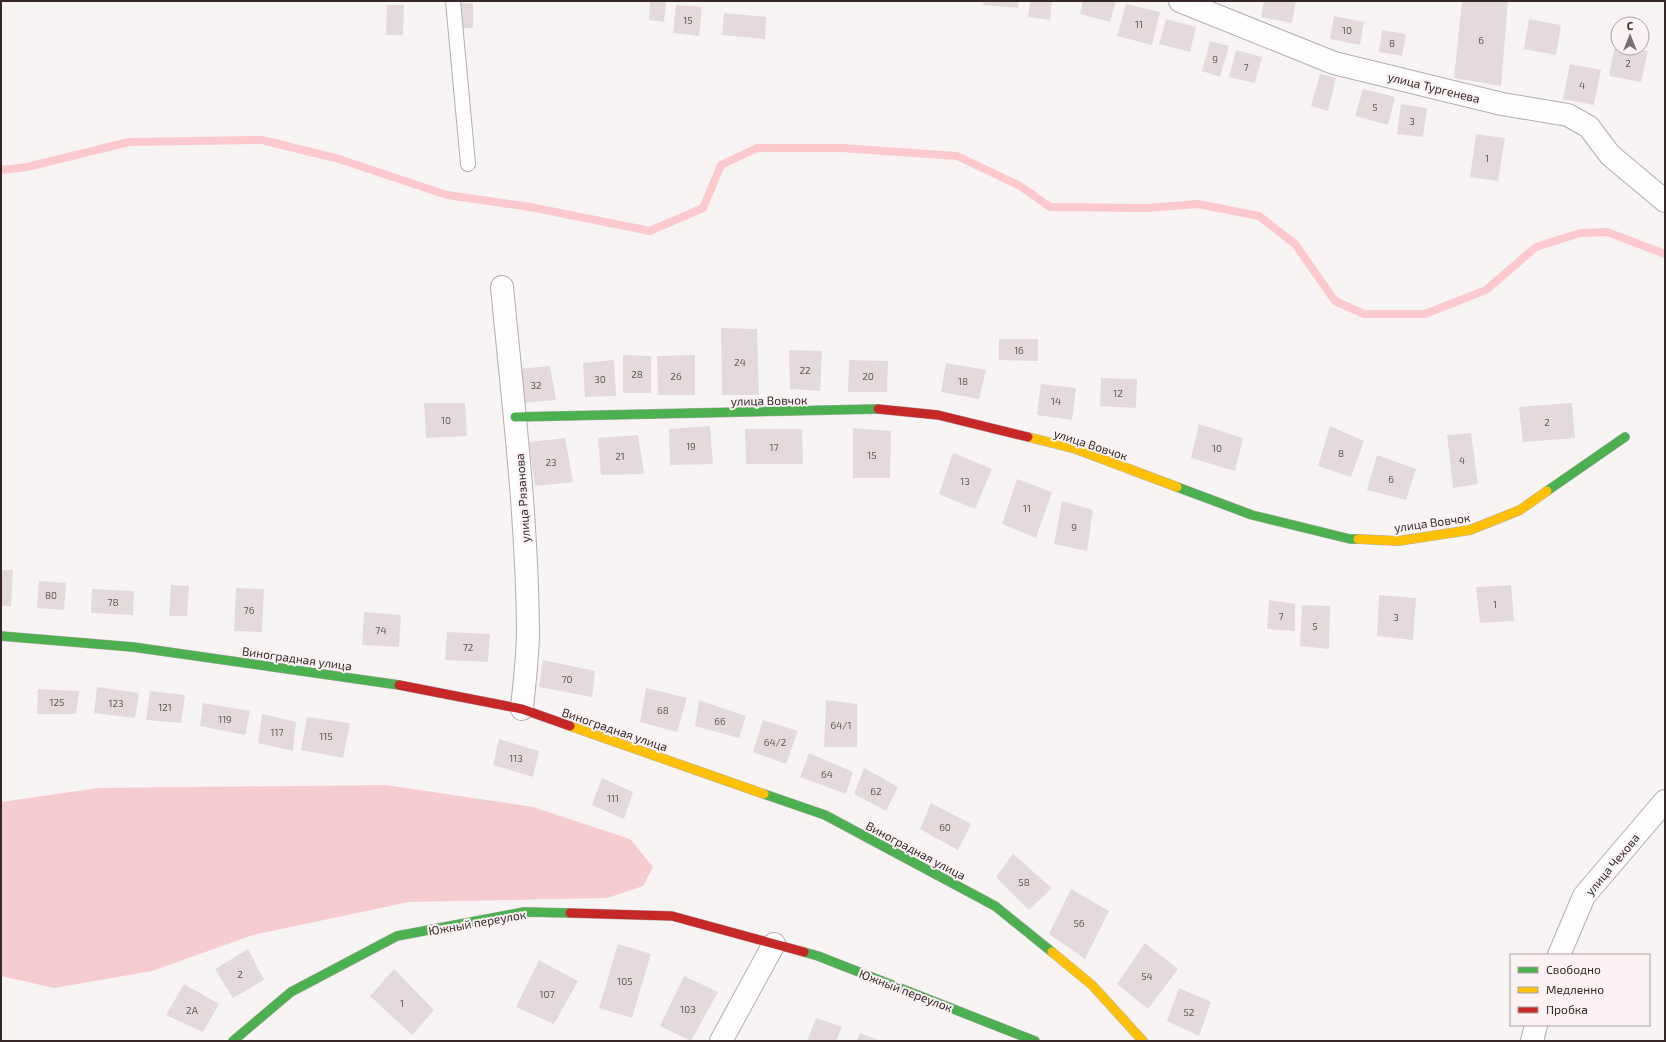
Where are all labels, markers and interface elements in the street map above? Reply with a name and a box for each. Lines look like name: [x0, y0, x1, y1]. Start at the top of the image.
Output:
house number: 15: [683, 14, 693, 26]
north arrow: [1610, 16, 1650, 56]
house number: 11: [1135, 18, 1143, 30]
text: С: [1627, 19, 1634, 32]
house number: 10: [1342, 24, 1352, 36]
house number: 6: [1478, 34, 1484, 46]
house number: 8: [1389, 37, 1395, 49]
house number: 9: [1212, 53, 1218, 65]
house number: 2: [1625, 57, 1631, 69]
house number: 7: [1243, 61, 1249, 73]
street label: улица Тургенева: [1386, 69, 1481, 106]
house number: 4: [1579, 79, 1585, 91]
house number: 5: [1372, 101, 1378, 113]
house number: 3: [1409, 115, 1415, 127]
house number: 1: [1485, 152, 1489, 164]
house number: 16: [1014, 344, 1024, 356]
house number: 24: [734, 356, 746, 368]
house number: 22: [799, 364, 811, 376]
house number: 28: [631, 368, 643, 380]
house number: 26: [670, 370, 682, 382]
house number: 20: [862, 370, 874, 382]
house number: 30: [594, 373, 606, 385]
house number: 18: [958, 375, 968, 387]
house number: 32: [530, 379, 542, 391]
house number: 12: [1113, 387, 1123, 399]
street label: улица Вовчок: [730, 392, 808, 409]
house number: 14: [1051, 395, 1061, 407]
house number: 10: [441, 414, 451, 426]
house number: 2: [1544, 416, 1550, 428]
street label: улица Вовчок: [1052, 425, 1130, 464]
house number: 19: [686, 440, 696, 452]
house number: 17: [769, 441, 779, 453]
house number: 10: [1212, 442, 1222, 454]
house number: 8: [1338, 447, 1344, 459]
house number: 15: [867, 449, 877, 461]
house number: 21: [615, 450, 625, 462]
street label: улица Рязанова: [512, 453, 533, 543]
house number: 4: [1459, 454, 1465, 466]
house number: 23: [545, 456, 557, 468]
house number: 6: [1388, 473, 1394, 485]
house number: 13: [960, 475, 970, 487]
house number: 11: [1023, 502, 1031, 514]
street label: улица Вовчок: [1393, 510, 1472, 535]
house number: 9: [1071, 521, 1077, 533]
house number: 80: [45, 589, 57, 601]
house number: 78: [107, 596, 119, 608]
house number: 1: [1493, 598, 1497, 610]
house number: 76: [244, 604, 255, 616]
house number: 7: [1278, 610, 1284, 622]
house number: 3: [1393, 611, 1399, 623]
house number: 5: [1312, 620, 1318, 632]
house number: 74: [375, 624, 387, 636]
house number: 72: [463, 641, 474, 653]
street label: Виноградная улица: [241, 643, 353, 674]
house number: 70: [561, 673, 573, 685]
house number: 125: [50, 696, 64, 708]
house number: 123: [108, 697, 124, 709]
house number: 121: [158, 701, 172, 713]
street label: Виноградная улица: [560, 704, 670, 755]
house number: 68: [657, 704, 669, 716]
house number: 119: [218, 713, 232, 725]
house number: 66: [714, 715, 726, 727]
house number: 64/1: [830, 719, 852, 731]
house number: 117: [270, 726, 284, 738]
house number: 115: [319, 730, 333, 742]
house number: 64/2: [764, 736, 787, 748]
house number: 113: [509, 752, 523, 764]
house number: 64: [821, 768, 833, 780]
house number: 62: [870, 785, 882, 797]
house number: 111: [607, 792, 619, 804]
street label: Виноградная улица: [863, 818, 968, 883]
house number: 60: [939, 821, 951, 833]
street label: улица Чехова: [1582, 830, 1643, 898]
house number: 58: [1018, 876, 1030, 888]
street label: Южный переулок: [427, 906, 528, 938]
house number: 56: [1073, 917, 1085, 929]
legend: [1510, 954, 1650, 1026]
text: Свободно: [1546, 962, 1601, 976]
street label: Южный переулок: [857, 966, 955, 1015]
house number: 2: [237, 968, 243, 980]
house number: 54: [1141, 970, 1153, 982]
house number: 105: [617, 975, 633, 987]
text: Медленно: [1546, 982, 1604, 996]
house number: 107: [539, 988, 555, 1000]
house number: 1: [400, 997, 404, 1009]
text: Пробка: [1546, 1002, 1588, 1016]
house number: 103: [680, 1003, 696, 1015]
house number: 2А: [186, 1004, 199, 1016]
house number: 52: [1184, 1006, 1195, 1018]

